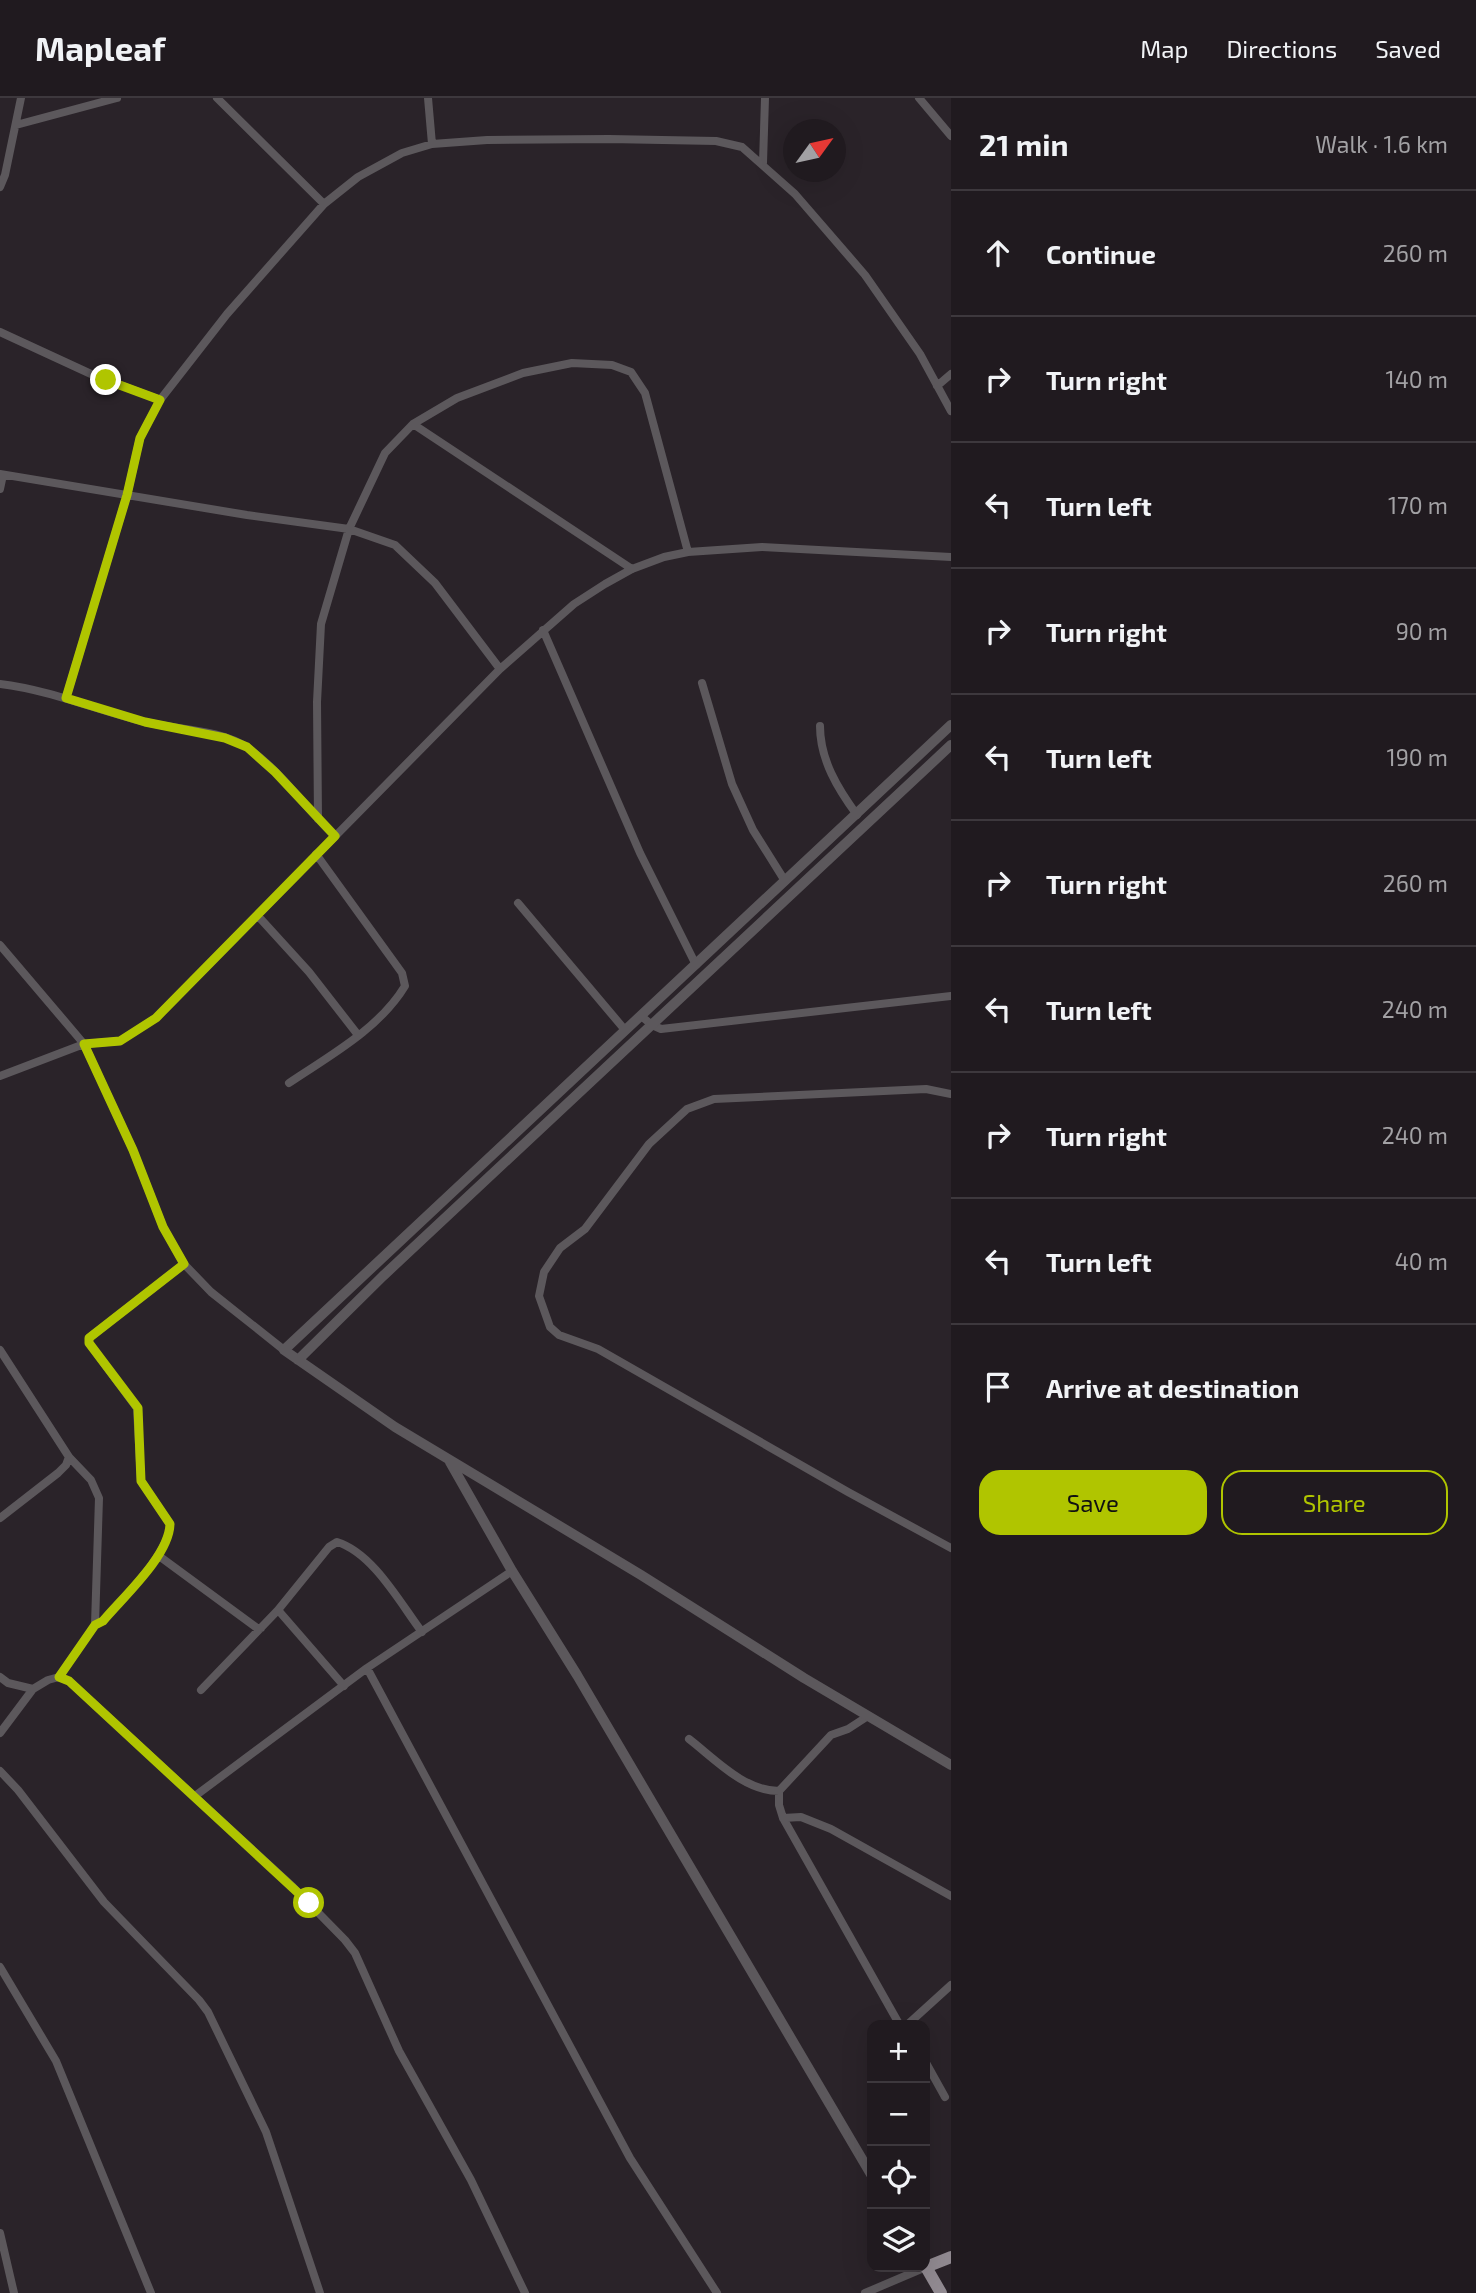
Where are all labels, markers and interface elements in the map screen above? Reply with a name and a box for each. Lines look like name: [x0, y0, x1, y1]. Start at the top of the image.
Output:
text: Mapleaf: [35, 28, 165, 68]
text: Map: [1140, 34, 1188, 63]
text: Directions: [1226, 34, 1337, 63]
text: Saved: [1375, 34, 1441, 63]
north arrow: [783, 119, 846, 182]
text: 21 min: [979, 126, 1069, 162]
text: Walk · 1.6 km: [1315, 130, 1448, 158]
icon: ahead: [979, 234, 1017, 272]
text: Continue: [1046, 238, 1156, 269]
text: 260 m: [1383, 239, 1448, 267]
icon: right: [979, 360, 1017, 398]
route end: [90, 364, 121, 395]
text: Turn right: [1046, 364, 1167, 395]
text: 140 m: [1386, 365, 1448, 393]
icon: left: [979, 486, 1017, 524]
text: Turn left: [1046, 490, 1152, 521]
text: 170 m: [1388, 491, 1448, 519]
icon: right: [979, 612, 1017, 650]
text: Turn right: [1046, 616, 1167, 647]
text: 90 m: [1396, 617, 1448, 645]
icon: left: [979, 738, 1017, 776]
text: Turn left: [1046, 742, 1152, 773]
text: 190 m: [1387, 743, 1448, 771]
icon: right: [979, 864, 1017, 902]
text: Turn right: [1046, 868, 1167, 899]
text: 260 m: [1383, 869, 1448, 897]
icon: left: [979, 990, 1017, 1028]
text: Turn left: [1046, 994, 1152, 1025]
text: 240 m: [1382, 995, 1448, 1023]
icon: right: [979, 1116, 1017, 1154]
text: Turn right: [1046, 1120, 1167, 1151]
text: 240 m: [1382, 1121, 1448, 1149]
icon: left: [979, 1242, 1017, 1280]
text: Turn left: [1046, 1246, 1152, 1277]
text: 40 m: [1395, 1247, 1448, 1275]
icon: arrive: [979, 1368, 1017, 1406]
text: Arrive at destination: [1046, 1372, 1299, 1403]
button: Save: [979, 1470, 1207, 1535]
button: Share: [1221, 1470, 1448, 1535]
route start: [293, 1887, 324, 1918]
map controls: [867, 2020, 930, 2272]
button: +: [867, 2020, 930, 2083]
button: −: [867, 2083, 930, 2146]
button: locate: [867, 2146, 930, 2209]
button: layers: [867, 2209, 930, 2272]

